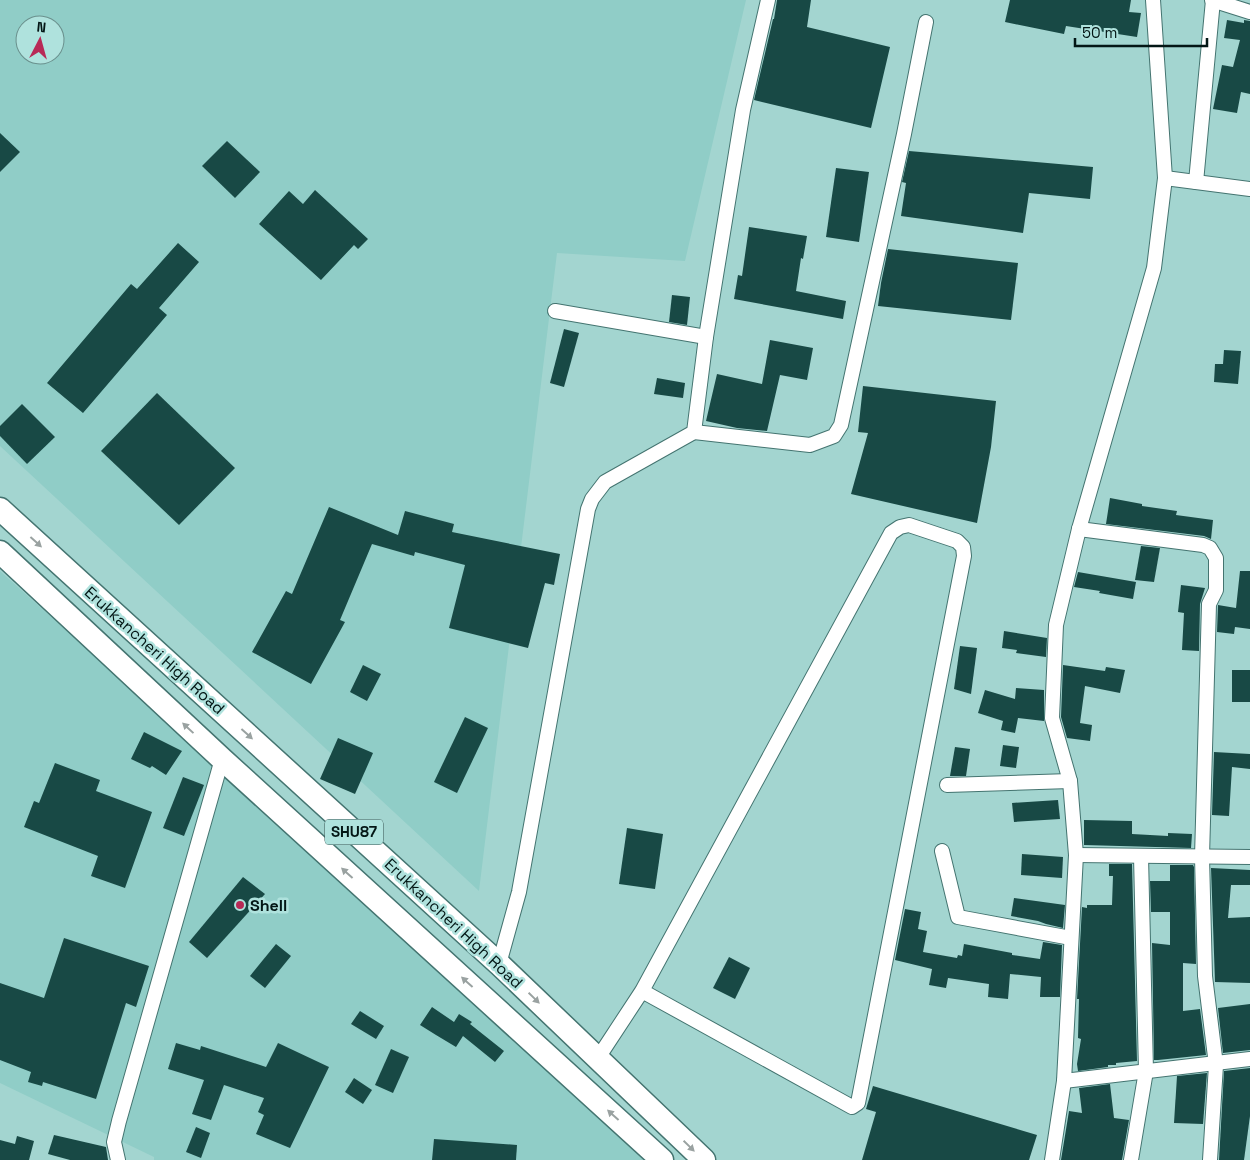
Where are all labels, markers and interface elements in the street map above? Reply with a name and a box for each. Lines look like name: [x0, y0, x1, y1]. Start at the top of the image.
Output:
north arrow: [15, 15, 65, 65]
scale bar: [1075, 15, 1208, 47]
text: N: [36, 18, 47, 37]
text: 50 m: [1082, 23, 1117, 42]
one-way arrow: [30, 536, 42, 548]
street label: Erukkancheri High Road: [80, 582, 229, 719]
one-way arrow: [183, 722, 195, 734]
one-way arrow: [240, 728, 252, 740]
road number: SHU87: [325, 820, 383, 844]
street label: Erukkancheri High Road: [380, 854, 527, 993]
one-way arrow: [341, 867, 353, 879]
place label: Shell: [250, 895, 287, 916]
marker: Shell: [234, 899, 246, 911]
one-way arrow: [462, 976, 474, 988]
one-way arrow: [528, 991, 540, 1003]
one-way arrow: [608, 1109, 620, 1121]
one-way arrow: [683, 1140, 695, 1152]

